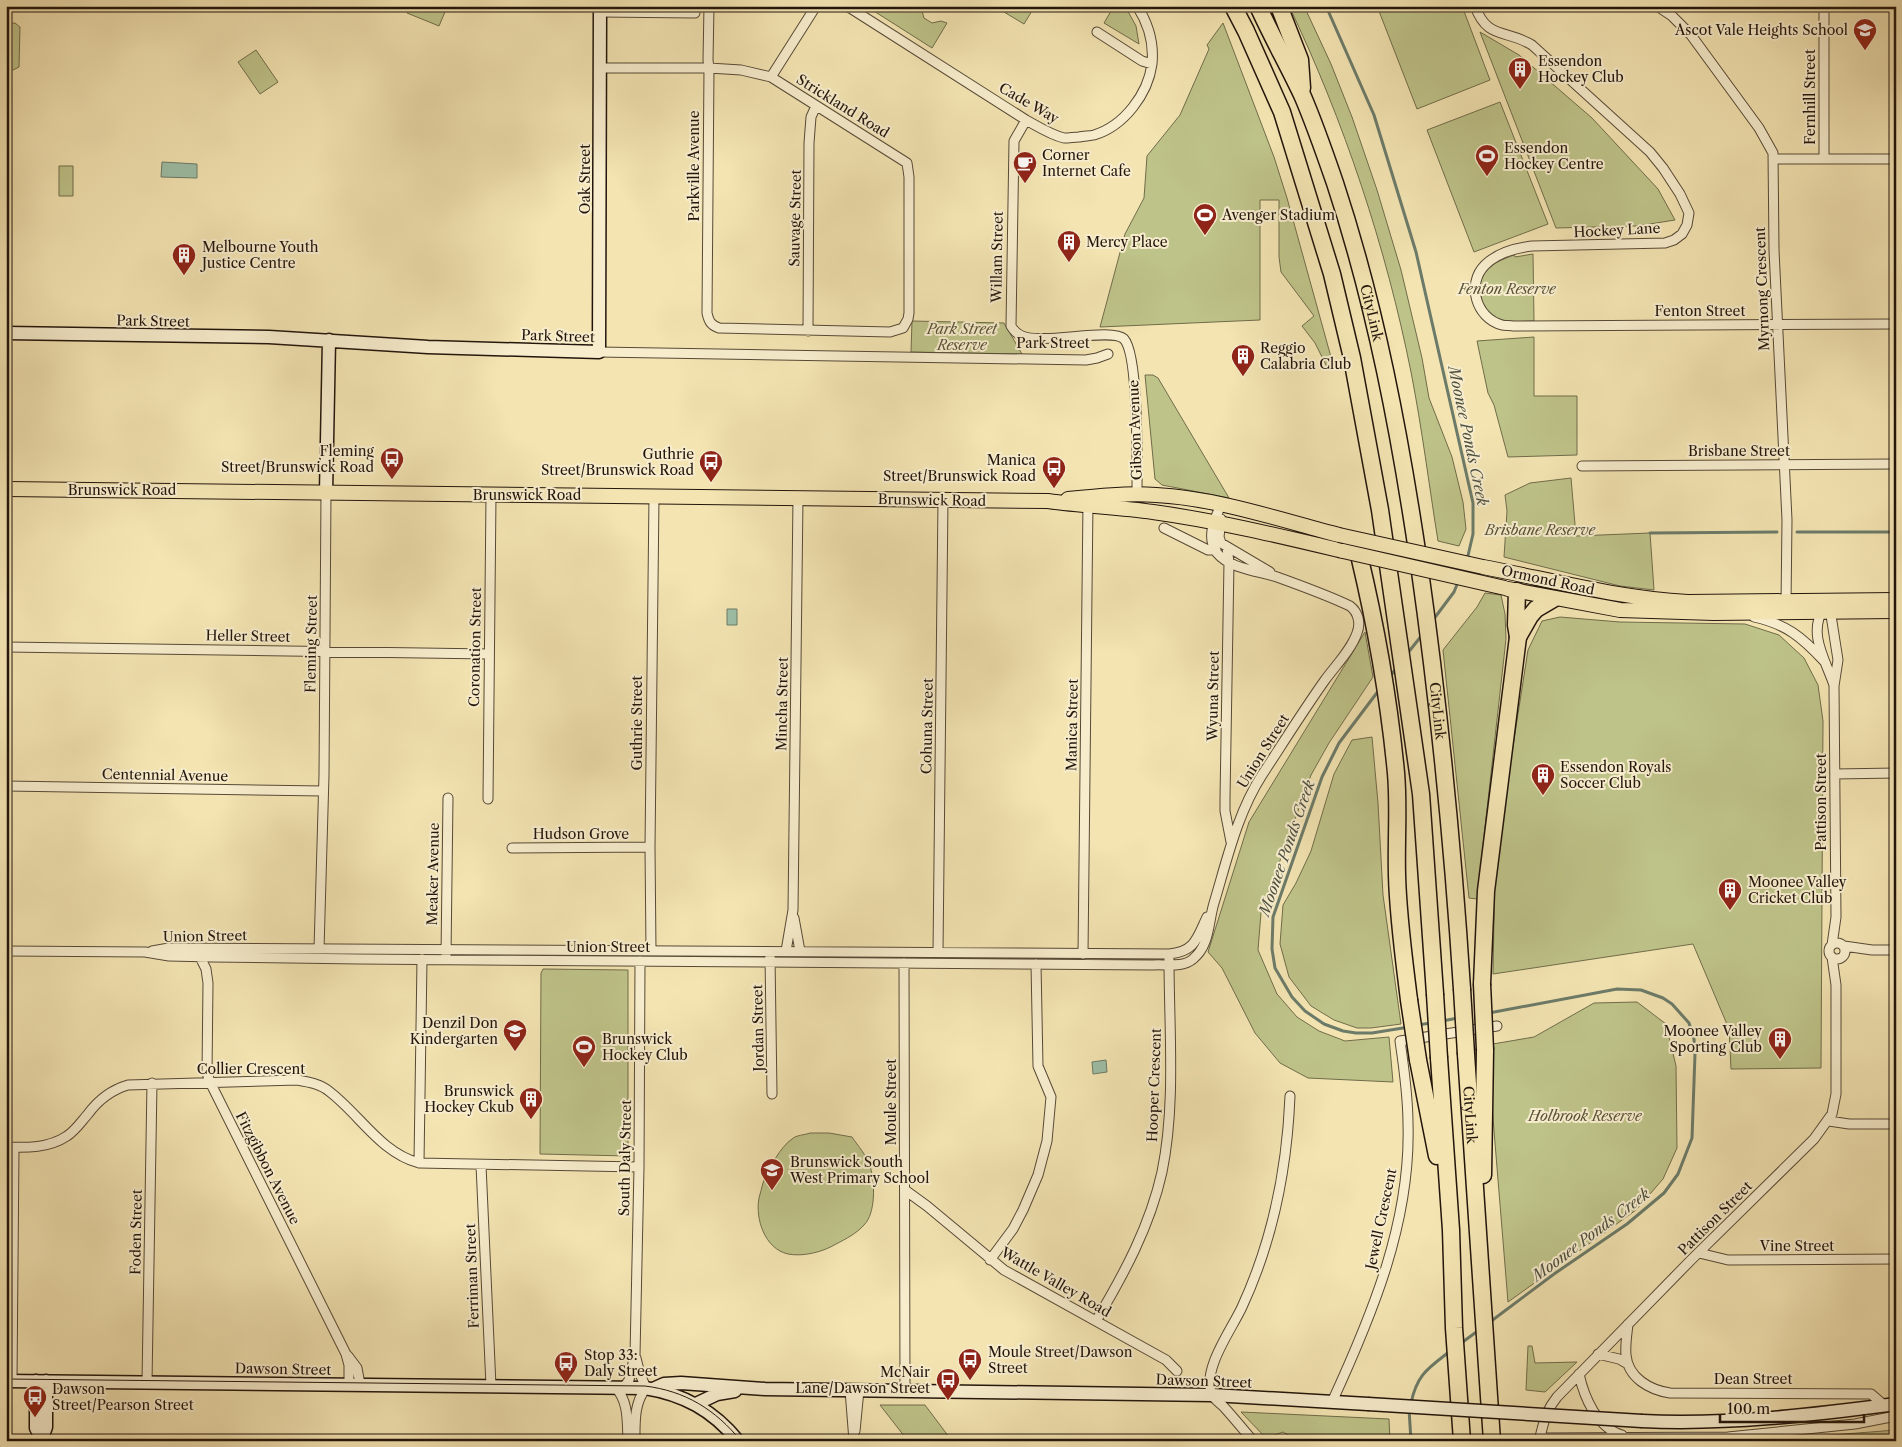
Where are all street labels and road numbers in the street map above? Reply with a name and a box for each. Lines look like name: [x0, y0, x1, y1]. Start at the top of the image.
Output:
street label: Fernhill Street: [1801, 49, 1819, 145]
street label: Strickland Road: [793, 70, 893, 142]
street label: Cade Way: [996, 79, 1063, 128]
street label: Parkville Avenue: [685, 110, 703, 222]
street label: Oak Street: [576, 144, 594, 214]
street label: Sauvage Street: [785, 169, 805, 267]
street label: Willam Street: [987, 211, 1007, 304]
street label: Hockey Lane: [1573, 219, 1661, 241]
street label: Myrnong Crescent: [1751, 227, 1773, 351]
street label: CityLink: [1356, 282, 1387, 344]
street label: Fenton Street: [1655, 302, 1745, 320]
street label: Park Street: [116, 311, 190, 331]
street label: Park Street: [521, 326, 595, 346]
street label: Park Street: [1016, 334, 1090, 352]
street label: Gibson Avenue: [1124, 379, 1146, 480]
street label: Brisbane Street: [1688, 442, 1790, 460]
street label: Brunswick Road: [68, 481, 177, 499]
street label: Brunswick Road: [473, 486, 582, 504]
street label: Brunswick Road: [878, 490, 987, 510]
street label: Ormond Road: [1500, 561, 1597, 599]
street label: Coronation Street: [465, 587, 485, 707]
street label: Fleming Street: [301, 595, 321, 693]
street label: Heller Street: [205, 626, 291, 646]
street label: Wyuna Street: [1203, 651, 1223, 742]
street label: Mincha Street: [772, 657, 792, 751]
street label: Guthrie Street: [628, 675, 646, 771]
street label: Cohuna Street: [917, 678, 937, 774]
street label: Manica Street: [1062, 679, 1082, 771]
street label: CityLink: [1425, 681, 1450, 741]
street label: Union Street: [1233, 710, 1293, 791]
street label: Pattison Street: [1812, 753, 1830, 851]
street label: Centennial Avenue: [102, 765, 229, 785]
street label: Meaker Avenue: [423, 822, 443, 926]
street label: Hudson Grove: [533, 825, 629, 843]
street label: Union Street: [163, 926, 247, 946]
street label: Union Street: [566, 938, 650, 956]
street label: Jordan Street: [748, 984, 768, 1074]
street label: Hooper Crescent: [1143, 1028, 1165, 1142]
street label: Moule Street: [882, 1059, 900, 1145]
street label: Collier Crescent: [197, 1060, 305, 1078]
street label: CityLink: [1459, 1085, 1481, 1145]
street label: South Daly Street: [615, 1100, 635, 1216]
street label: Fitzgibbon Avenue: [232, 1109, 304, 1228]
street label: Jewell Crescent: [1361, 1167, 1401, 1273]
street label: Pattison Street: [1674, 1177, 1756, 1259]
street label: Foden Street: [126, 1189, 146, 1275]
street label: Ferriman Street: [461, 1223, 483, 1329]
street label: Vine Street: [1759, 1237, 1834, 1255]
street label: Wattle Valley Road: [997, 1243, 1115, 1321]
street label: Dawson Street: [235, 1359, 331, 1379]
street label: Dawson Street: [1155, 1370, 1253, 1392]
street label: Dean Street: [1714, 1370, 1792, 1388]

